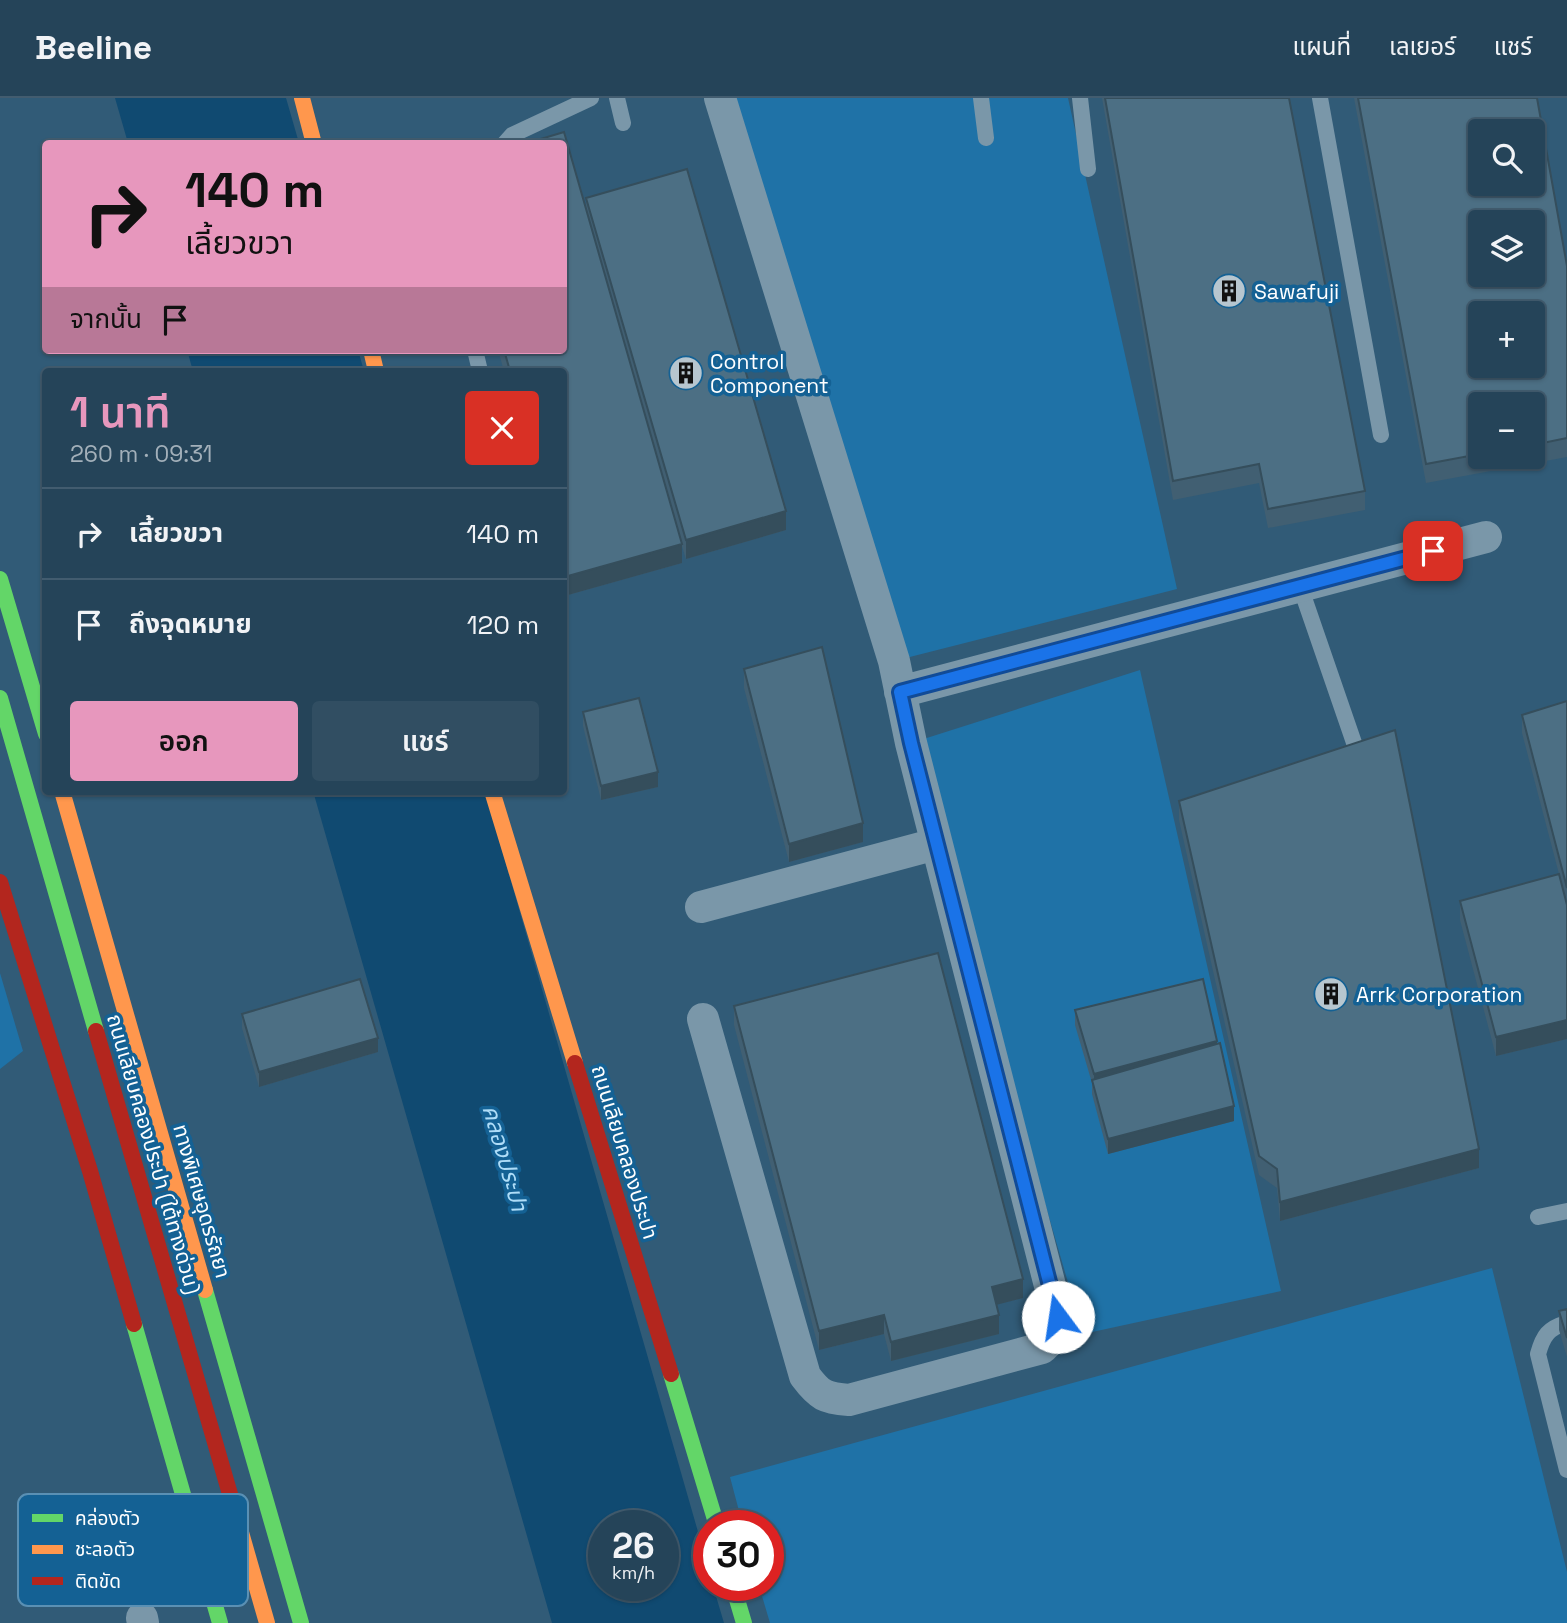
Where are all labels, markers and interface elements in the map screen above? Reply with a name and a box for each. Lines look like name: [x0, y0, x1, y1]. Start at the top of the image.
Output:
text: Beeline: [35, 27, 152, 69]
text: แผนที่: [1293, 31, 1351, 62]
text: เลเยอร์: [1389, 31, 1456, 62]
text: แชร์: [1494, 31, 1532, 62]
map controls: [1468, 119, 1545, 469]
button: search: [1468, 119, 1545, 196]
text: 140 m: [185, 159, 324, 221]
icon: right: [70, 168, 161, 259]
button: layers: [1468, 210, 1545, 287]
text: เลี้ยวขวา: [185, 223, 293, 263]
building icon: Sawafuji: [1210, 272, 1248, 310]
place label: Sawafuji: [1254, 278, 1339, 305]
icon: arrive: [156, 301, 194, 339]
button: +: [1468, 301, 1545, 378]
text: จากนั้น: [70, 302, 142, 336]
place label: Control Component: [710, 348, 829, 399]
building icon: Control Component: [667, 354, 705, 392]
text: 1 นาที: [70, 386, 171, 439]
button: close: [465, 391, 539, 465]
button: −: [1468, 392, 1545, 469]
text: 260 m · 09:31: [70, 439, 212, 469]
icon: right: [70, 515, 108, 553]
text: เลี้ยวขวา: [129, 516, 223, 550]
text: 140 m: [466, 517, 539, 551]
pin: [1403, 521, 1463, 581]
icon: arrive: [1414, 532, 1452, 570]
icon: arrive: [70, 606, 108, 644]
text: ถึงจุดหมาย: [129, 607, 252, 641]
text: 120 m: [467, 608, 539, 642]
button: ออก: [70, 701, 298, 781]
button: แชร์: [312, 701, 539, 781]
building icon: Arrk Corporation: [1312, 975, 1350, 1013]
place label: Arrk Corporation: [1356, 981, 1522, 1008]
street label: ถนนเลียบคลองประปา (ใต้ทางด่วน): [101, 1011, 207, 1297]
street label: ถนนเลียบคลองประปา: [586, 1061, 664, 1243]
water label: คลองประปา: [476, 1101, 535, 1216]
street label: ทางพิเศษอุดรรัถยา: [167, 1121, 237, 1281]
position arrow: [1021, 1280, 1095, 1354]
legend: [18, 1494, 248, 1606]
text: คล่องตัว: [75, 1506, 140, 1531]
speed limit sign: 30: [693, 1510, 784, 1601]
text: 26: [612, 1524, 655, 1568]
text: ชะลอตัว: [75, 1537, 135, 1562]
text: km/h: [612, 1561, 655, 1584]
text: ติดขัด: [75, 1569, 121, 1594]

